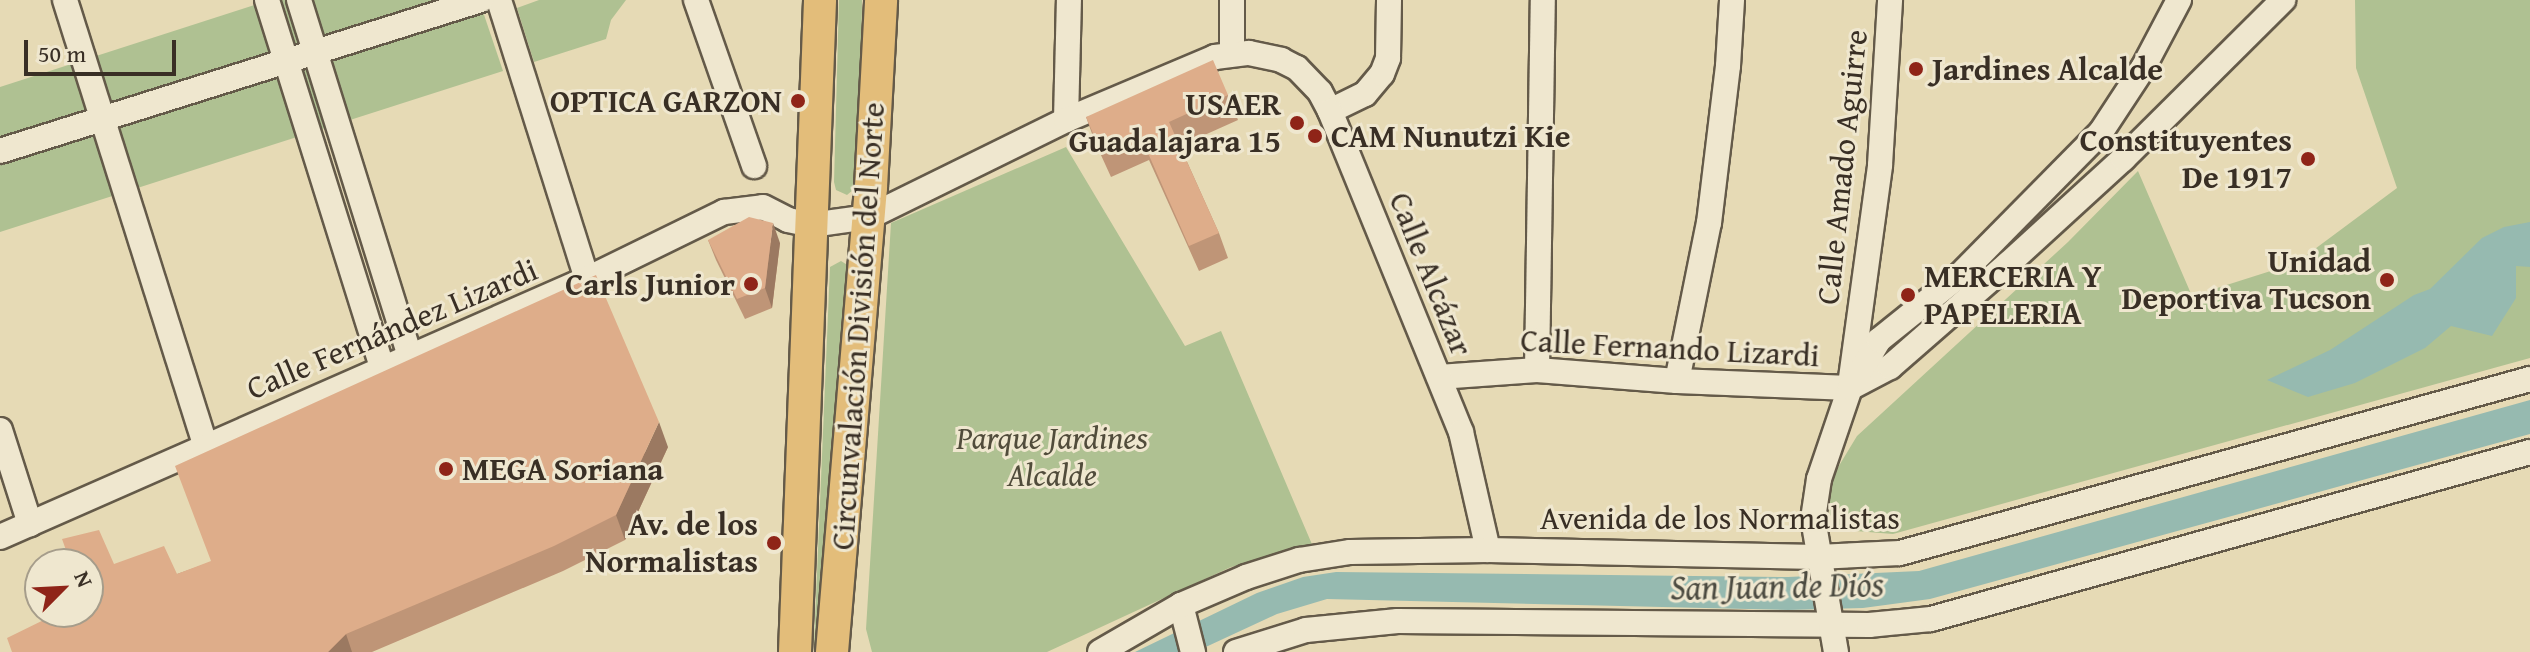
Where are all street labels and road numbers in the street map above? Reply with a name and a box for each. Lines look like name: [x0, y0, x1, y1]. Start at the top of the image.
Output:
street label: Calle Amado Aguirre: [1808, 28, 1876, 306]
street label: Circunvalación División del Norte: [823, 101, 893, 551]
street label: Calle Alcázar: [1381, 187, 1481, 361]
street label: Calle Fernández Lizardi: [241, 250, 543, 408]
street label: Calle Fernando Lizardi: [1520, 321, 1820, 375]
street label: Avenida de los Normalistas: [1540, 499, 1900, 537]

